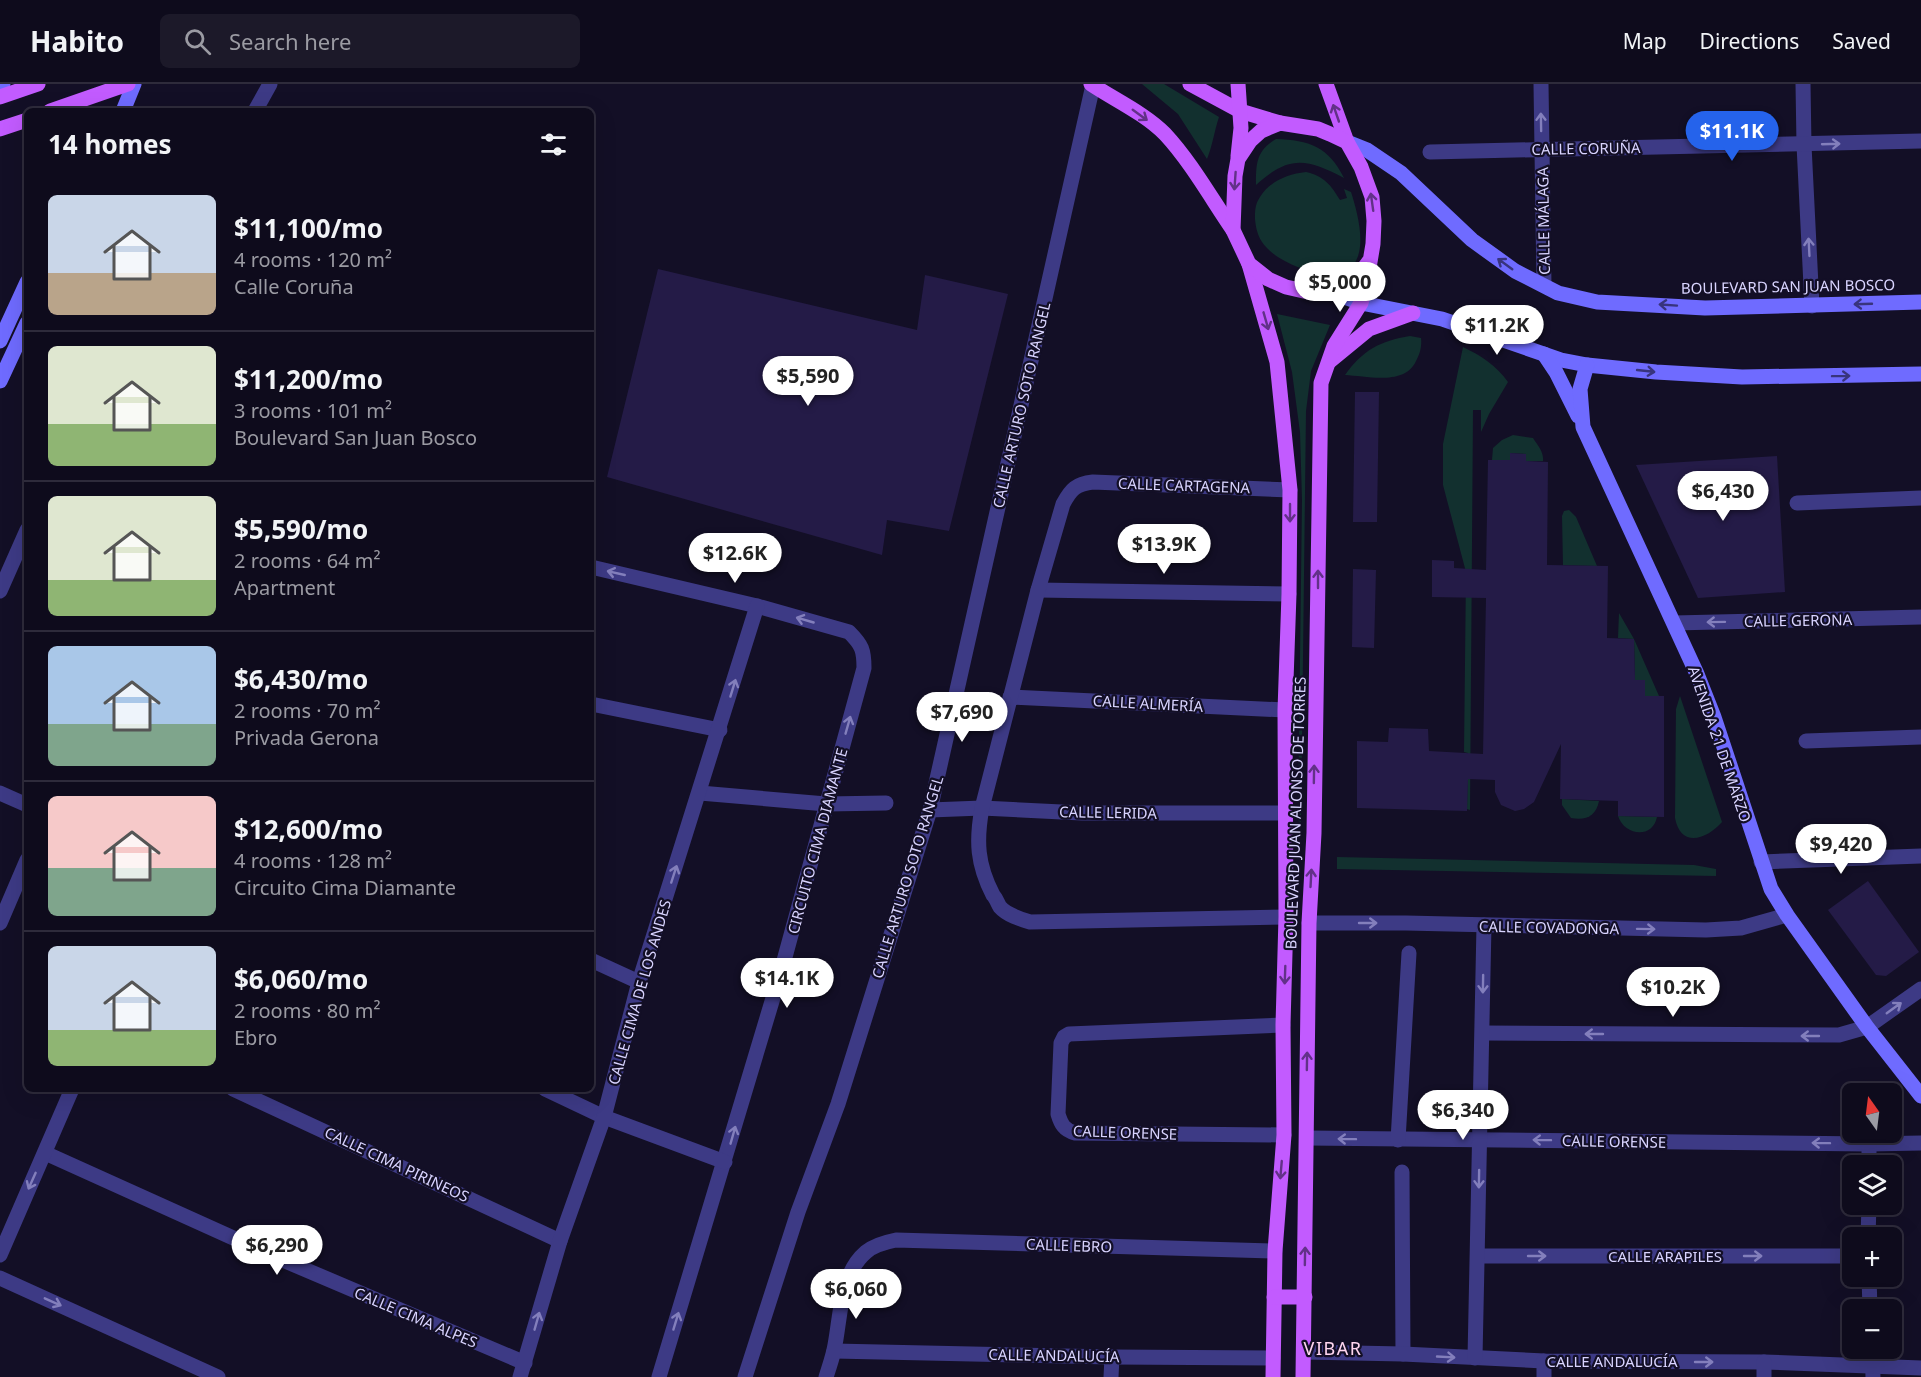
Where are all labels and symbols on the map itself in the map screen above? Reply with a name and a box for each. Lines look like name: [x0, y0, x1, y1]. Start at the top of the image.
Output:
one-way arrow: [1330, 104, 1341, 123]
one-way arrow: [1132, 109, 1148, 121]
pin: $11.1K: [1683, 111, 1781, 162]
one-way arrow: [1536, 112, 1547, 132]
street label: CALLE CORUÑA: [1531, 137, 1641, 159]
one-way arrow: [1821, 138, 1841, 149]
street label: CALLE MÁLAGA: [1532, 166, 1554, 275]
one-way arrow: [1229, 171, 1240, 191]
one-way arrow: [1366, 193, 1377, 213]
one-way arrow: [1804, 238, 1815, 258]
one-way arrow: [1498, 258, 1514, 270]
pin: $5,000: [1291, 262, 1389, 313]
street label: BOULEVARD SAN JUAN BOSCO: [1681, 274, 1895, 298]
one-way arrow: [1853, 298, 1873, 310]
street label: CALLE ARTURO SOTO RANGEL: [988, 300, 1054, 510]
one-way arrow: [1658, 300, 1678, 311]
pin: $11.2K: [1448, 305, 1546, 356]
one-way arrow: [1261, 311, 1272, 330]
pin: $5,590: [759, 356, 857, 407]
one-way arrow: [1635, 366, 1655, 377]
one-way arrow: [1830, 370, 1850, 381]
pin: $6,430: [1674, 471, 1772, 522]
street label: CALLE CARTAGENA: [1118, 473, 1251, 497]
one-way arrow: [1284, 503, 1296, 523]
pin: $13.9K: [1115, 524, 1213, 575]
pin: $12.6K: [686, 533, 784, 584]
one-way arrow: [607, 567, 626, 578]
one-way arrow: [1312, 570, 1324, 590]
street label: CALLE GERONA: [1744, 609, 1853, 631]
one-way arrow: [796, 614, 815, 625]
one-way arrow: [1706, 616, 1726, 627]
street label: AVENIDA 21 DE MARZO: [1684, 663, 1756, 825]
street label: BOULEVARD JUAN ALONSO DE TORRES: [1280, 676, 1310, 950]
one-way arrow: [728, 679, 739, 698]
street label: CALLE ALMERÍA: [1092, 690, 1204, 716]
pin: $7,690: [913, 692, 1011, 743]
one-way arrow: [843, 715, 855, 734]
street label: CIRCUITO CIMA DIAMANTE: [783, 746, 851, 936]
one-way arrow: [1309, 765, 1320, 785]
street label: CALLE ARTURO SOTO RANGEL: [867, 773, 947, 981]
street label: CALLE LERIDA: [1059, 801, 1158, 823]
pin: $9,420: [1792, 824, 1890, 875]
one-way arrow: [669, 865, 680, 884]
one-way arrow: [1306, 868, 1317, 888]
street label: CALLE CIMA DE LOS ANDES: [603, 897, 675, 1087]
street label: CALLE COVADONGA: [1479, 916, 1620, 938]
one-way arrow: [1357, 917, 1377, 929]
one-way arrow: [1636, 923, 1656, 935]
pin: $14.1K: [738, 958, 836, 1009]
one-way arrow: [1279, 965, 1290, 985]
pin: $10.2K: [1624, 967, 1722, 1018]
one-way arrow: [1478, 973, 1489, 993]
one-way arrow: [1886, 1002, 1902, 1014]
one-way arrow: [1584, 1028, 1604, 1040]
one-way arrow: [1800, 1030, 1820, 1042]
one-way arrow: [1302, 1051, 1313, 1071]
north arrow: [1842, 1083, 1902, 1143]
pin: $6,340: [1414, 1090, 1512, 1141]
street label: CALLE ORENSE: [1072, 1120, 1178, 1144]
street label: CALLE CIMA PIRINEOS: [322, 1122, 472, 1206]
one-way arrow: [728, 1126, 739, 1145]
street label: CALLE ORENSE: [1562, 1130, 1666, 1152]
one-way arrow: [1337, 1133, 1357, 1144]
one-way arrow: [1532, 1134, 1552, 1146]
one-way arrow: [1811, 1138, 1831, 1149]
one-way arrow: [1275, 1160, 1286, 1180]
one-way arrow: [1473, 1168, 1485, 1188]
one-way arrow: [26, 1172, 37, 1190]
pin: $6,290: [228, 1225, 326, 1276]
street label: CALLE EBRO: [1026, 1234, 1112, 1256]
one-way arrow: [1299, 1246, 1311, 1266]
street label: CALLE ARAPILES: [1608, 1246, 1722, 1266]
one-way arrow: [1526, 1250, 1546, 1262]
one-way arrow: [1742, 1250, 1762, 1262]
pin: $6,060: [807, 1269, 905, 1320]
street label: CALLE CIMA ALPES: [351, 1282, 481, 1352]
one-way arrow: [44, 1297, 62, 1309]
one-way arrow: [532, 1312, 543, 1331]
one-way arrow: [671, 1312, 682, 1331]
district label: VIBAR: [1304, 1336, 1362, 1360]
street label: CALLE ANDALUCÍA: [988, 1344, 1120, 1366]
one-way arrow: [1435, 1351, 1455, 1362]
street label: CALLE ANDALUCÍA: [1546, 1351, 1678, 1371]
one-way arrow: [1693, 1356, 1713, 1368]

